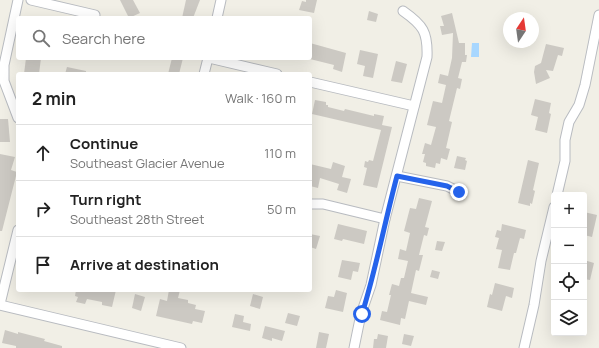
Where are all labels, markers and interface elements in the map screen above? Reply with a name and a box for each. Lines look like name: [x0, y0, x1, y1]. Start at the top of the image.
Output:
north arrow: [503, 12, 539, 48]
search box: [16, 16, 312, 60]
icon: search: [30, 27, 52, 49]
text: Search here: [62, 28, 145, 49]
text: 2 min: [32, 87, 76, 110]
text: Walk · 160 m: [225, 89, 296, 107]
text: Continue: [70, 133, 138, 154]
icon: ahead: [32, 142, 54, 164]
text: 110 m: [264, 144, 296, 162]
text: Southeast Glacier Avenue: [70, 154, 225, 172]
route end: [450, 183, 468, 201]
text: Turn right: [70, 189, 141, 210]
map controls: [551, 192, 587, 336]
button: +: [551, 192, 587, 228]
icon: right: [32, 198, 54, 220]
text: 50 m: [267, 200, 296, 218]
text: Southeast 28th Street: [70, 210, 204, 228]
button: −: [551, 228, 587, 264]
icon: arrive: [32, 254, 54, 276]
text: Arrive at destination: [70, 254, 219, 275]
button: locate: [551, 264, 587, 300]
button: layers: [551, 300, 587, 336]
route start: [353, 305, 371, 323]

